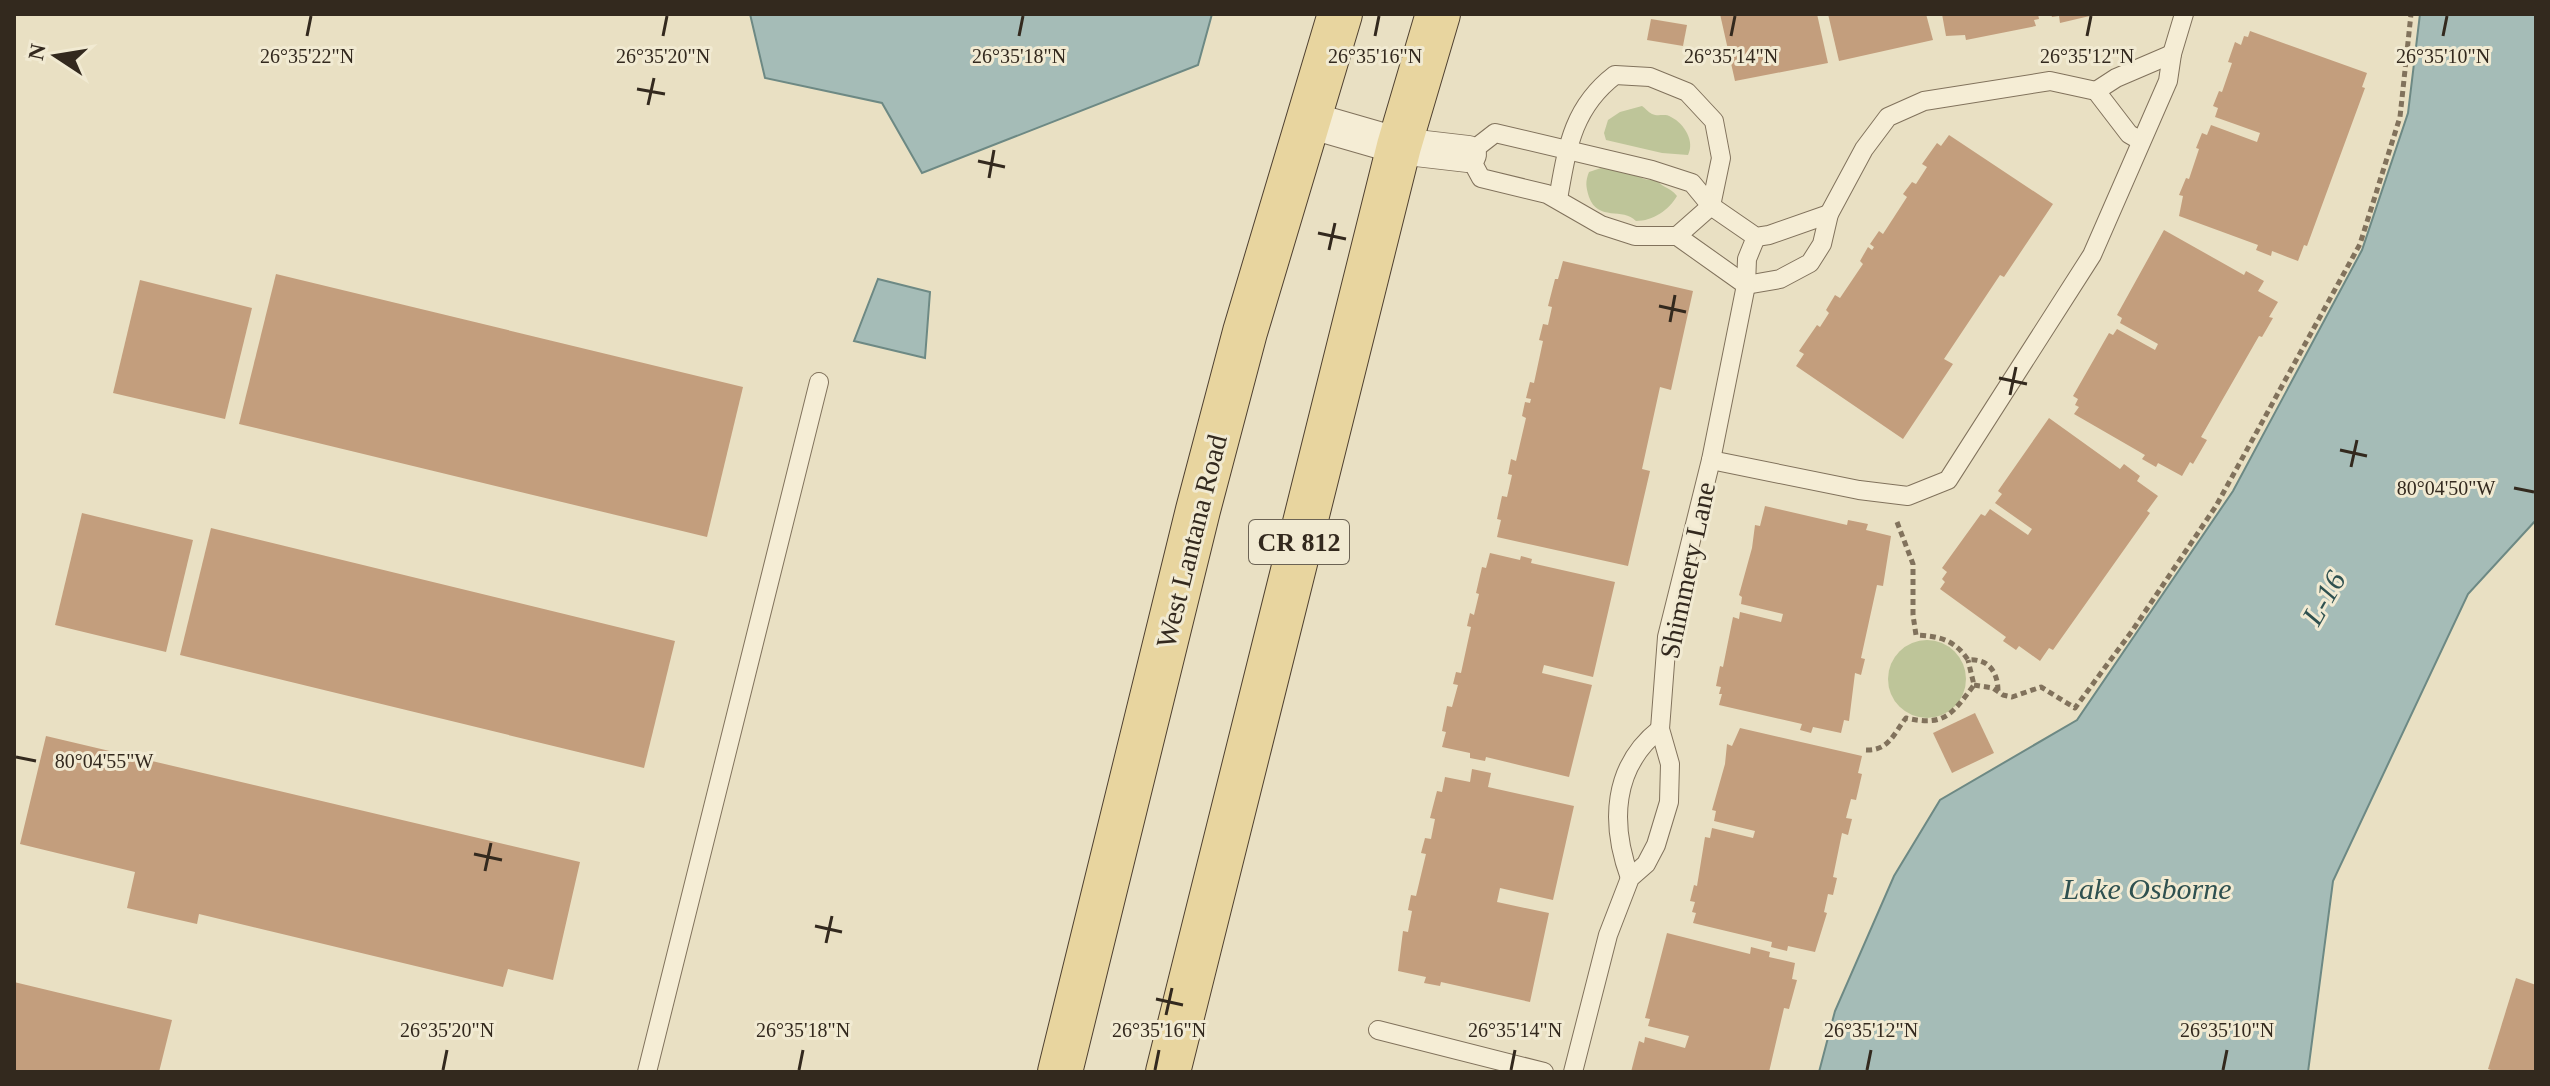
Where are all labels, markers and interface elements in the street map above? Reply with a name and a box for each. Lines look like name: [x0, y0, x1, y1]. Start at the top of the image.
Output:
north arrow: [16, 16, 96, 96]
text: N: [23, 41, 51, 62]
text: 26°35'22"N: [260, 45, 354, 67]
text: 26°35'20"N: [616, 45, 710, 67]
text: 26°35'18"N: [972, 45, 1066, 67]
text: 26°35'16"N: [1328, 45, 1422, 67]
text: 26°35'14"N: [1684, 45, 1778, 67]
text: 26°35'12"N: [2040, 45, 2134, 67]
text: 26°35'10"N: [2396, 45, 2490, 67]
street label: West Lantana Road: [1150, 431, 1233, 651]
text: 80°04'50"W: [2397, 477, 2495, 499]
street label: Shimmery Lane: [1654, 479, 1721, 661]
road number: CR 812: [1249, 520, 1349, 564]
water label: L-16: [2295, 565, 2352, 631]
text: 80°04'55"W: [55, 750, 153, 772]
water label: Lake Osborne: [2061, 872, 2232, 905]
text: 26°35'20"N: [400, 1019, 494, 1041]
text: 26°35'18"N: [756, 1019, 850, 1041]
text: 26°35'16"N: [1112, 1019, 1206, 1041]
text: 26°35'14"N: [1468, 1019, 1562, 1041]
text: 26°35'12"N: [1824, 1019, 1918, 1041]
text: 26°35'10"N: [2180, 1019, 2274, 1041]

